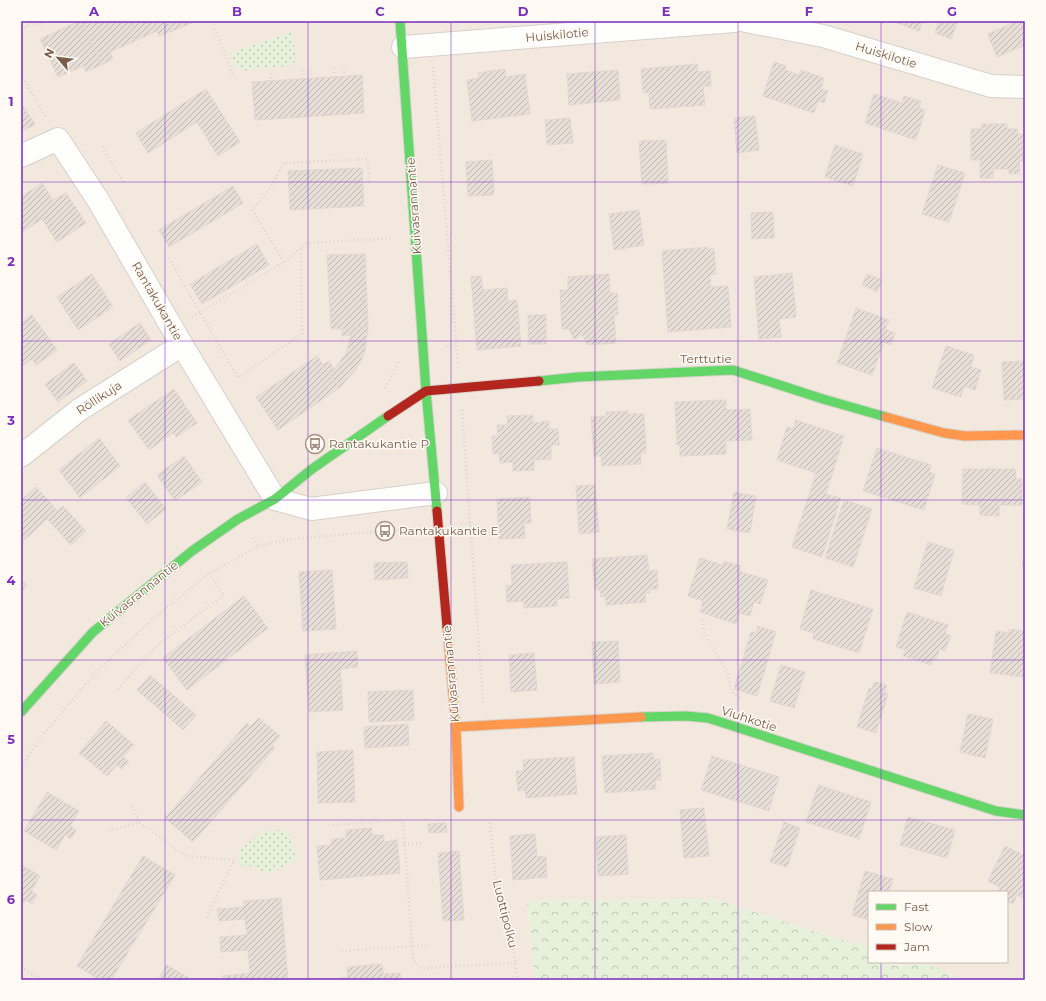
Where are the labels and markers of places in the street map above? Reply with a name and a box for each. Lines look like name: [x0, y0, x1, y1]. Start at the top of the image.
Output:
bus stop icon: Rantakukantie P: [304, 433, 326, 455]
place label: Rantakukantie P: [329, 436, 429, 451]
bus stop icon: Rantakukantie E: [374, 520, 396, 542]
place label: Rantakukantie E: [399, 523, 498, 538]

